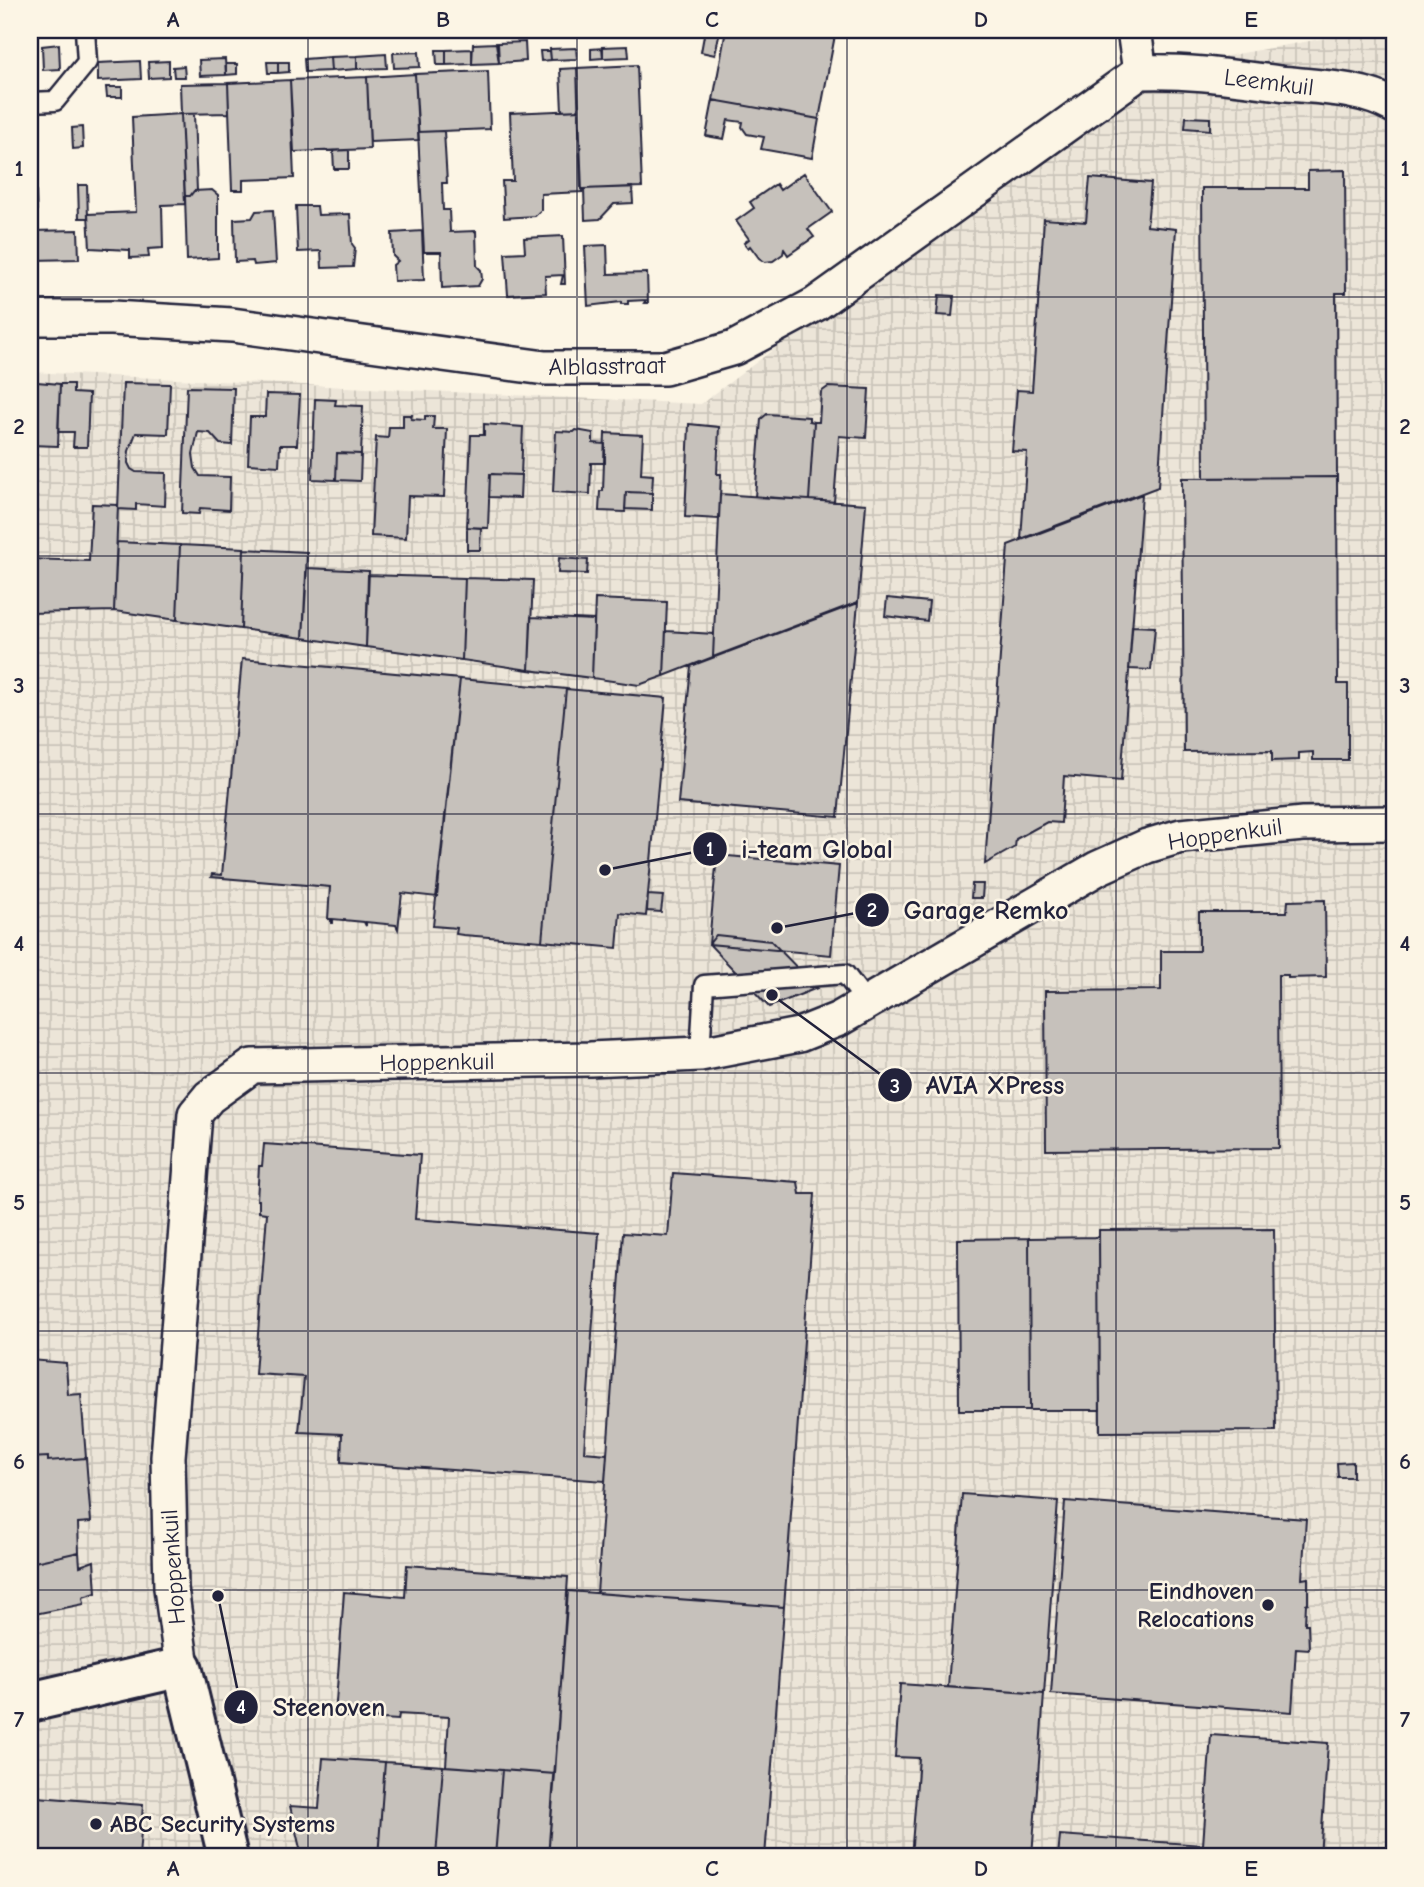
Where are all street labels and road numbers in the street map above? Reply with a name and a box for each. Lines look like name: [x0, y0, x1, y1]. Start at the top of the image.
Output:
street label: Leemkuil: [1223, 63, 1315, 101]
street label: Alblasstraat: [548, 351, 667, 381]
street label: Hoppenkuil: [1166, 812, 1284, 856]
street label: Hoppenkuil: [379, 1047, 495, 1077]
street label: Hoppenkuil: [155, 1508, 191, 1626]

